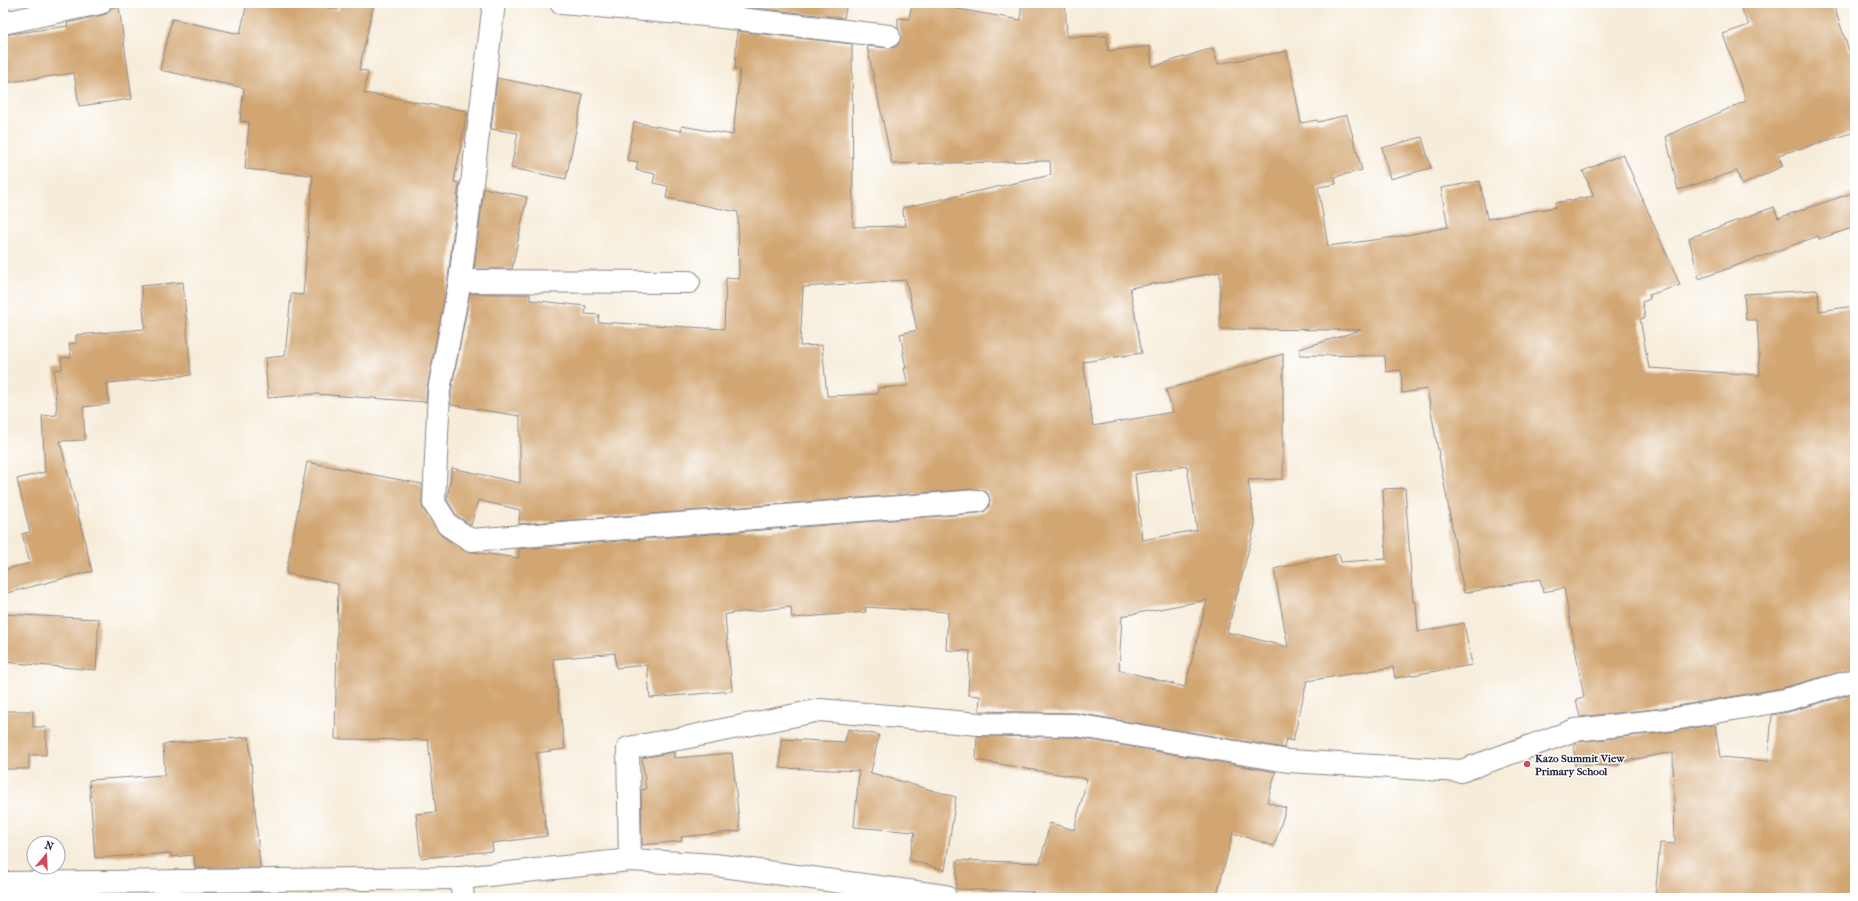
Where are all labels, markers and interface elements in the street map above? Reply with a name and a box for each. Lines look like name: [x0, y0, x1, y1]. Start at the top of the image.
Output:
place label: Kazo Summit View Primary School: [1535, 752, 1625, 778]
marker: Kazo Summit View Primary School: [1522, 759, 1532, 769]
north arrow: [26, 835, 66, 875]
text: N: [43, 839, 56, 854]

